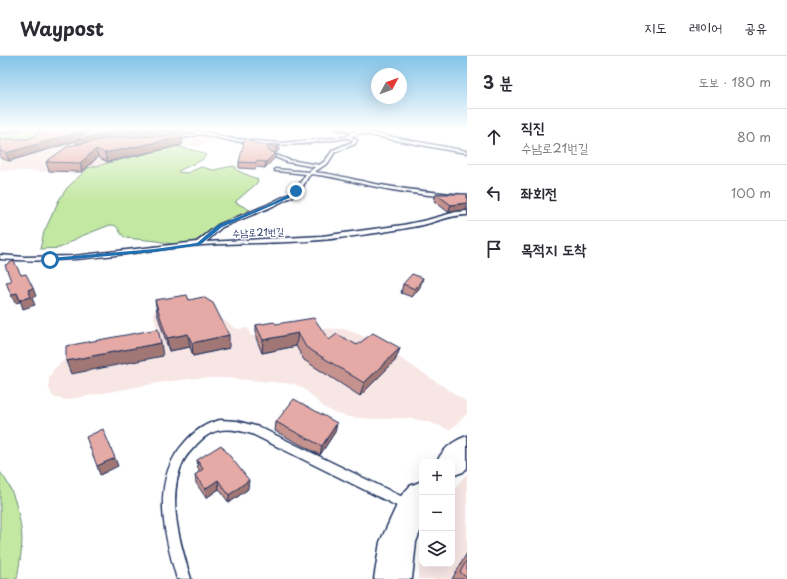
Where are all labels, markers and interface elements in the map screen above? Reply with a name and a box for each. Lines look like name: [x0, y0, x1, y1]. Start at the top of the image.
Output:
text: Waypost: [20, 14, 104, 42]
text: 지도: [644, 17, 667, 38]
text: 레이어: [689, 17, 722, 38]
text: 공유: [744, 17, 767, 38]
north arrow: [371, 68, 407, 104]
text: 3 분: [483, 69, 513, 95]
text: 도보 · 180 m: [698, 72, 771, 91]
text: 직진: [521, 115, 545, 138]
icon: ahead: [483, 126, 505, 148]
text: 80 m: [737, 127, 771, 146]
text: 수남로21번길: [521, 138, 588, 157]
text: 좌회전: [521, 181, 557, 204]
route end: [287, 182, 305, 200]
icon: left: [483, 182, 505, 204]
text: 100 m: [731, 183, 771, 202]
street label: 수남로21번길: [232, 223, 284, 240]
text: 목적지 도착: [521, 237, 586, 260]
icon: arrive: [483, 238, 505, 260]
route start: [41, 251, 59, 269]
map controls: [419, 459, 455, 567]
button: +: [419, 459, 455, 495]
button: −: [419, 495, 455, 531]
button: layers: [419, 531, 455, 567]

